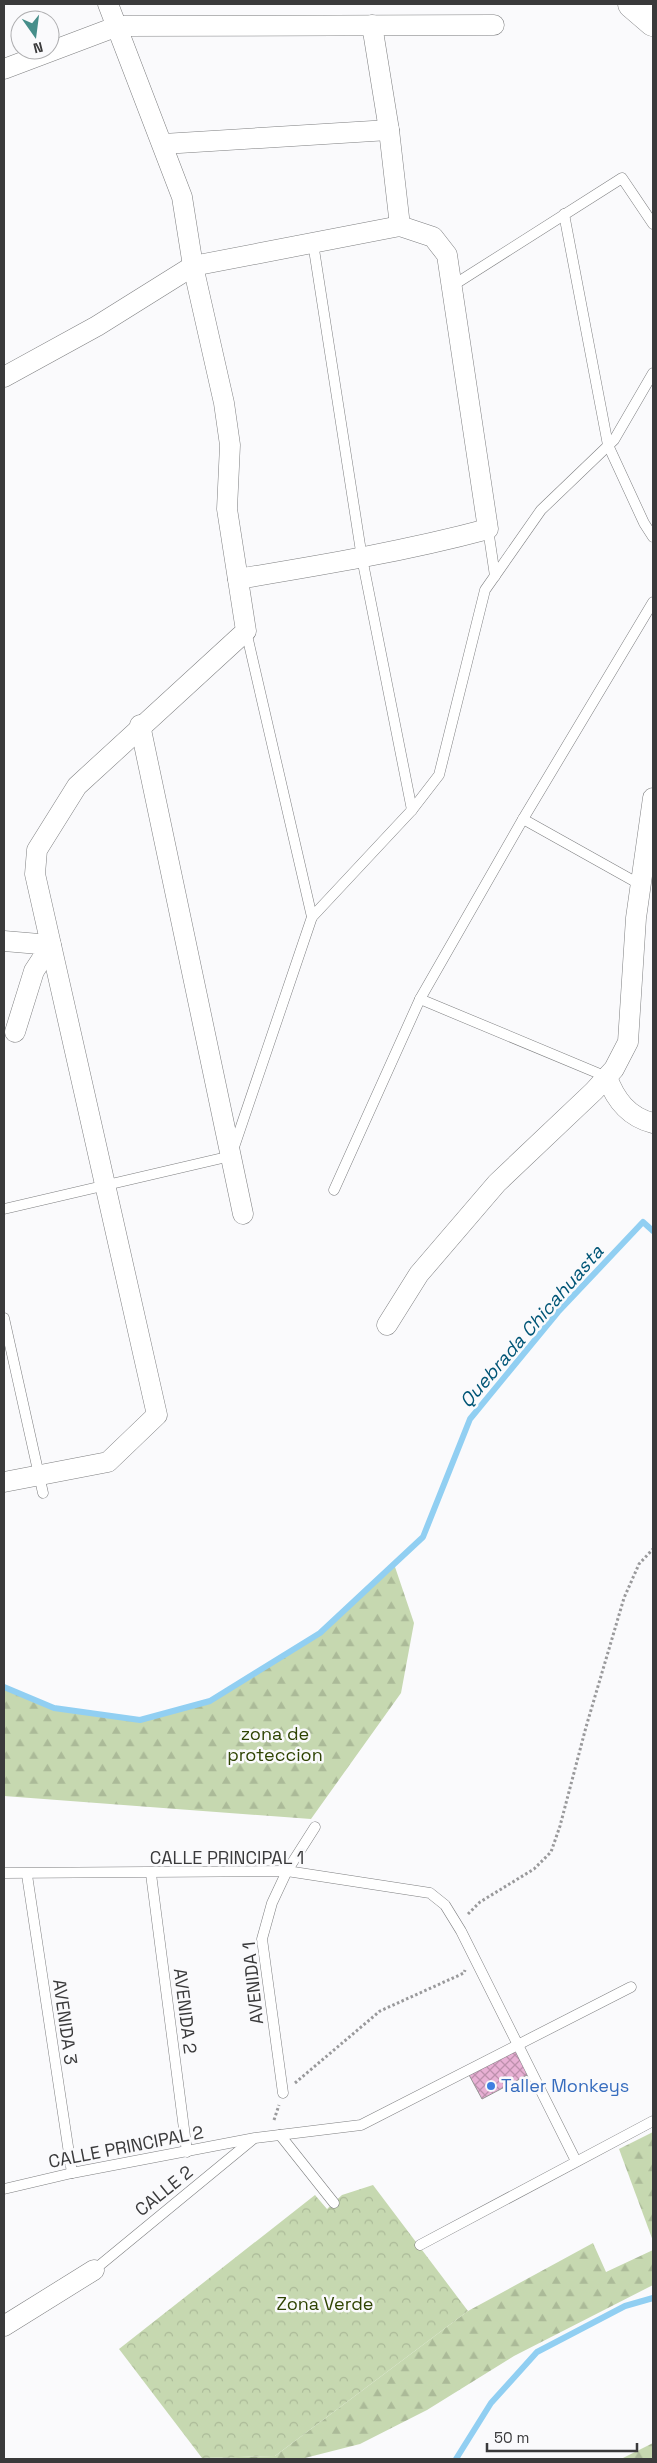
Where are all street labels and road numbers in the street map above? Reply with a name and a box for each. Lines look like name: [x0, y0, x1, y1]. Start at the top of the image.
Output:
street label: CALLE PRINCIPAL 1: [150, 1846, 304, 1869]
street label: AVENIDA 1: [237, 1941, 268, 2026]
street label: AVENIDA 2: [169, 1967, 202, 2055]
street label: AVENIDA 3: [48, 1978, 83, 2066]
street label: CALLE PRINCIPAL 2: [46, 2120, 205, 2173]
street label: CALLE 2: [130, 2160, 197, 2221]

